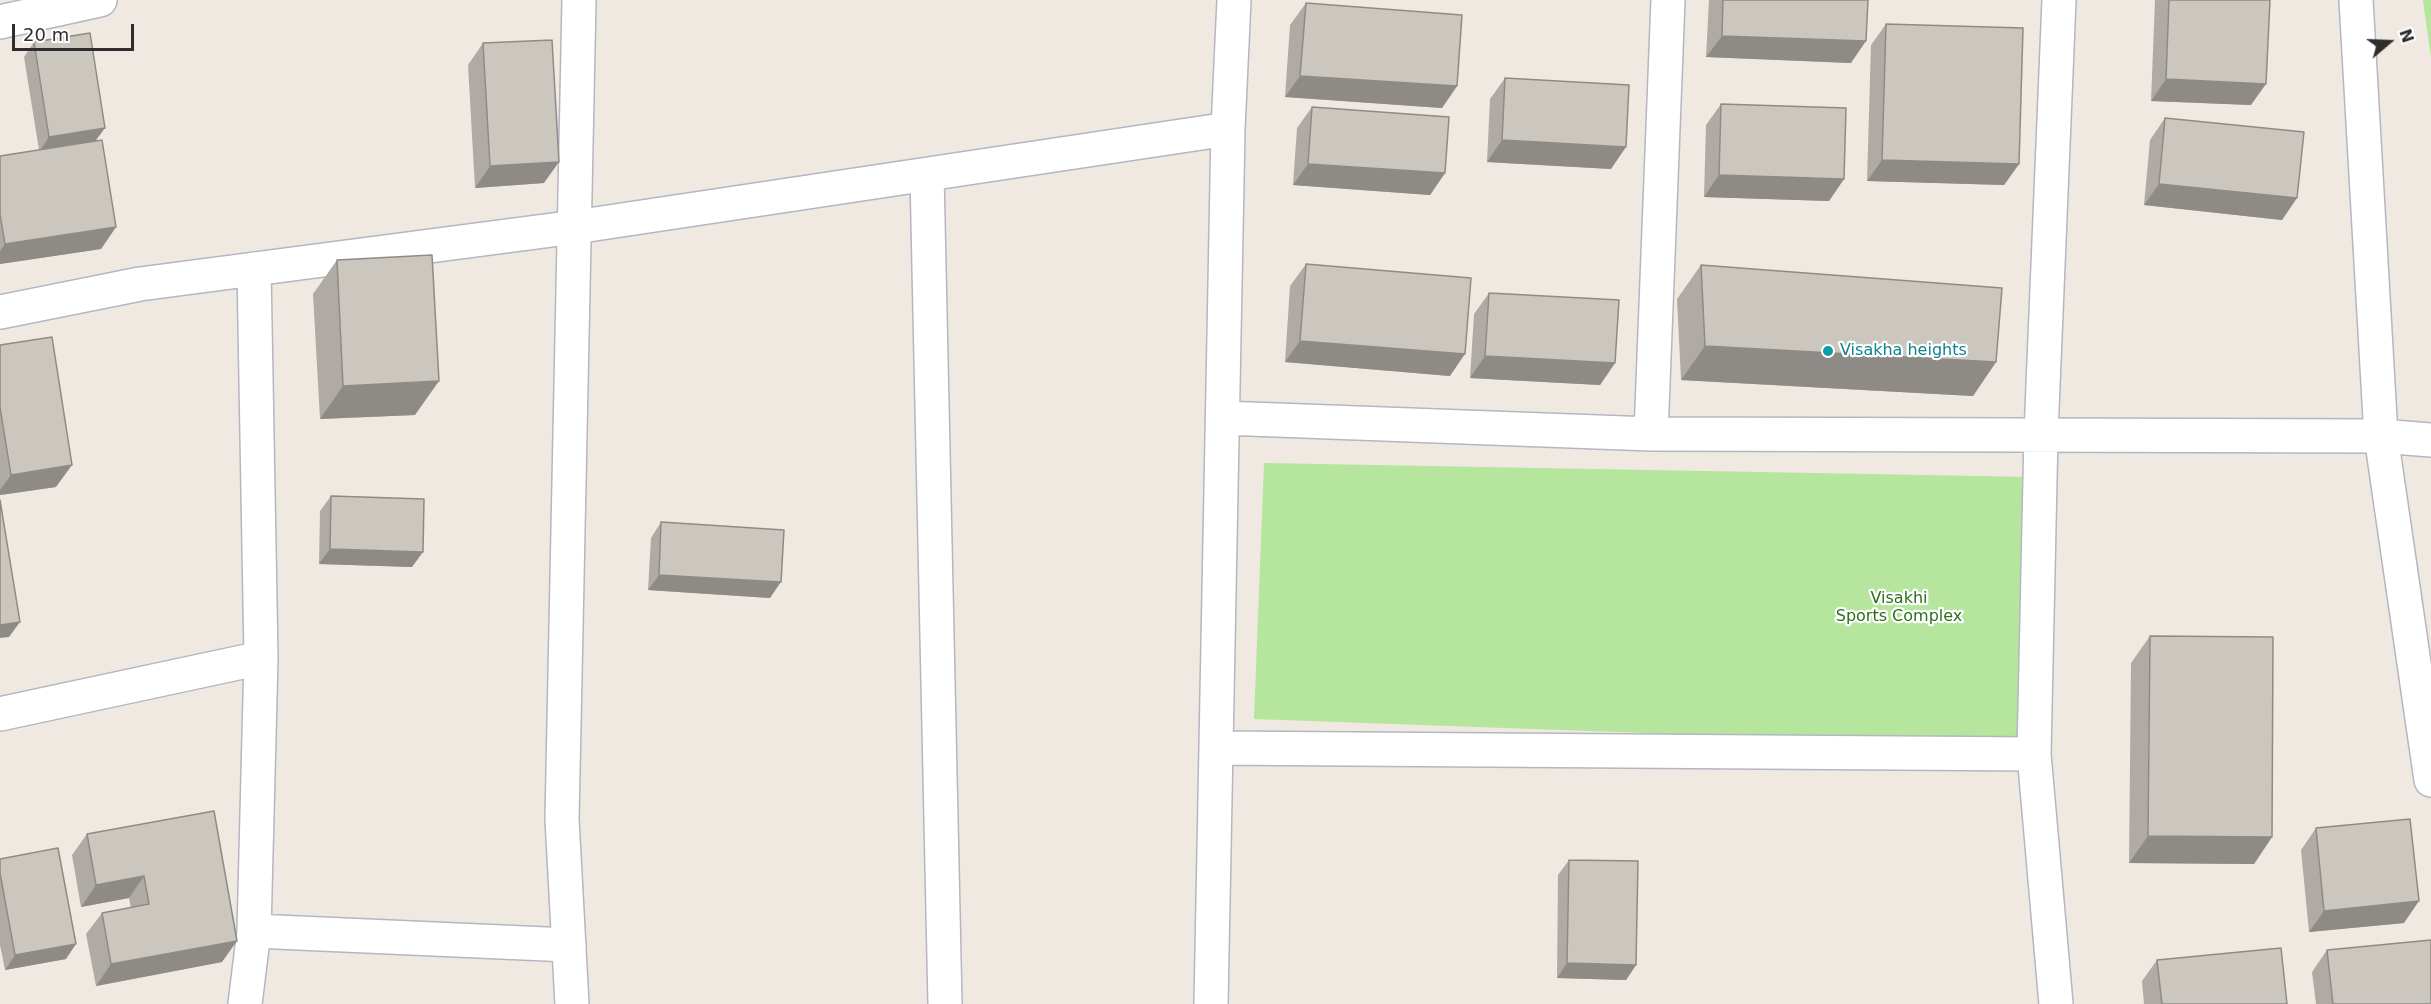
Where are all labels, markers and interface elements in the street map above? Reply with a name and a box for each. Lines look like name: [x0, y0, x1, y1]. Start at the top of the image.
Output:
scale bar: [15, 12, 136, 50]
north arrow: [2359, 12, 2419, 72]
text: 20 m: [23, 24, 69, 45]
text: N: [2395, 27, 2418, 45]
place label: Visakha heights: [1840, 341, 1967, 361]
marker: Visakha heights: [1821, 344, 1835, 358]
park label: Visakhi Sports Complex: [1836, 589, 1962, 627]

